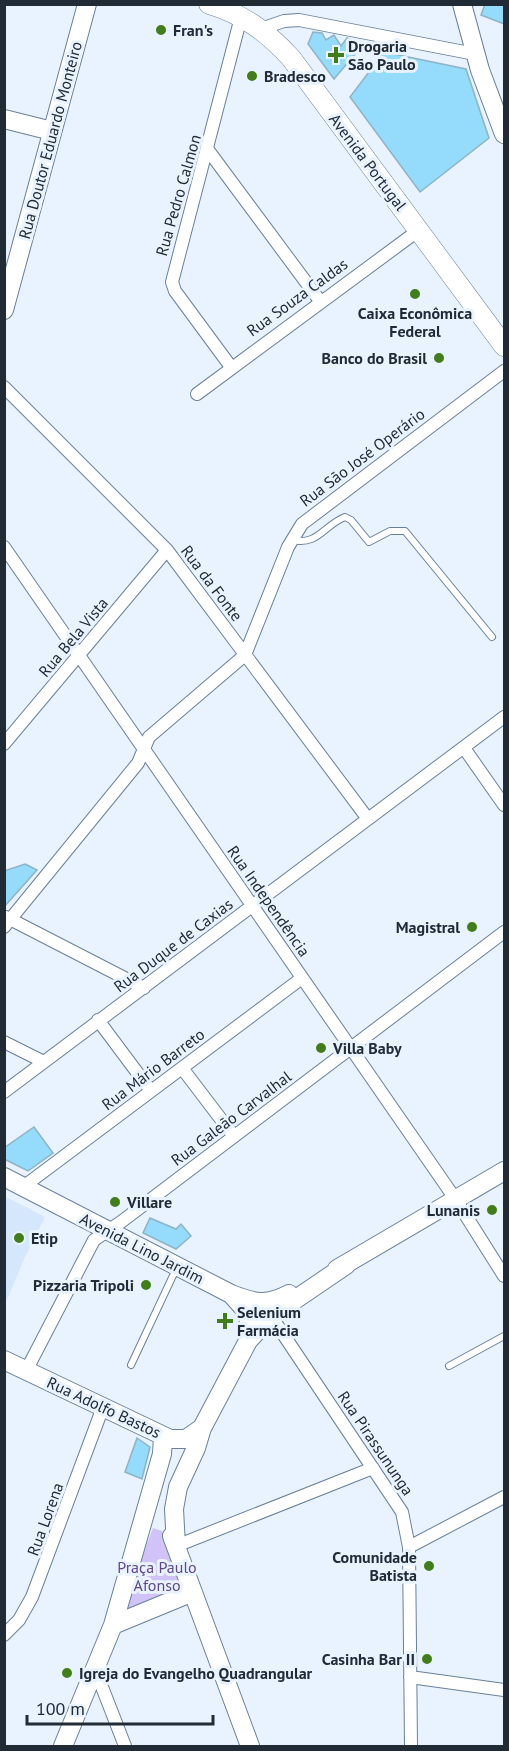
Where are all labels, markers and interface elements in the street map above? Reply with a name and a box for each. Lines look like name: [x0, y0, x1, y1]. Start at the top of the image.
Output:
place label: Fran's: [173, 20, 213, 40]
marker: Fran's: [154, 23, 168, 37]
place label: Drogaria São Paulo: [348, 36, 416, 74]
street label: Rua Doutor Eduardo Monteiro: [14, 39, 86, 241]
marker: Drogaria São Paulo: [329, 48, 343, 62]
place label: Bradesco: [264, 66, 326, 86]
marker: Bradesco: [245, 69, 259, 83]
street label: Avenida Portugal: [325, 109, 411, 215]
street label: Rua Pedro Calmon: [151, 132, 205, 258]
street label: Rua Souza Caldas: [243, 253, 352, 340]
marker: Caixa Econômica Federal: [408, 287, 422, 301]
place label: Caixa Econômica Federal: [358, 303, 472, 341]
place label: Banco do Brasil: [322, 348, 427, 368]
marker: Banco do Brasil: [432, 351, 446, 365]
street label: Rua São José Operário: [296, 404, 428, 510]
street label: Rua da Fonte: [177, 541, 247, 625]
street label: Rua Bela Vista: [34, 593, 112, 681]
street label: Rua Independência: [223, 842, 315, 960]
street label: Rua Duque de Caxias: [110, 894, 237, 996]
place label: Magistral: [396, 917, 460, 937]
marker: Magistral: [465, 920, 479, 934]
street label: Rua Mário Barreto: [98, 1024, 208, 1114]
place label: Villa Baby: [332, 1038, 402, 1058]
marker: Villa Baby: [314, 1041, 328, 1055]
street label: Rua Galeão Carvalhal: [167, 1066, 295, 1170]
place label: Villare: [126, 1192, 172, 1212]
marker: Villare: [108, 1195, 122, 1209]
place label: Lunanis: [427, 1200, 480, 1220]
marker: Lunanis: [485, 1203, 499, 1217]
street label: Avenida Lino Jardim: [77, 1208, 207, 1288]
place label: Etip: [31, 1228, 58, 1248]
marker: Etip: [12, 1231, 26, 1245]
place label: Pizzaria Tripoli: [33, 1275, 134, 1295]
marker: Pizzaria Tripoli: [139, 1278, 153, 1292]
place label: Selenium Farmácia: [237, 1302, 301, 1340]
marker: Selenium Farmácia: [218, 1314, 232, 1328]
street label: Rua Adolfo Bastos: [44, 1372, 164, 1442]
street label: Rua Pirassununga: [334, 1387, 418, 1499]
street label: Rua Lorena: [23, 1480, 67, 1558]
place label: Comunidade Batista: [332, 1547, 417, 1585]
park label: Praça Paulo Afonso: [117, 1557, 197, 1595]
marker: Comunidade Batista: [422, 1559, 436, 1573]
place label: Casinha Bar II: [322, 1649, 415, 1669]
marker: Casinha Bar II: [420, 1652, 434, 1666]
place label: Igreja do Evangelho Quadrangular: [79, 1663, 313, 1683]
marker: Igreja do Evangelho Quadrangular: [60, 1666, 74, 1680]
scale bar: [27, 1688, 213, 1726]
text: 100 m: [36, 1697, 85, 1720]

